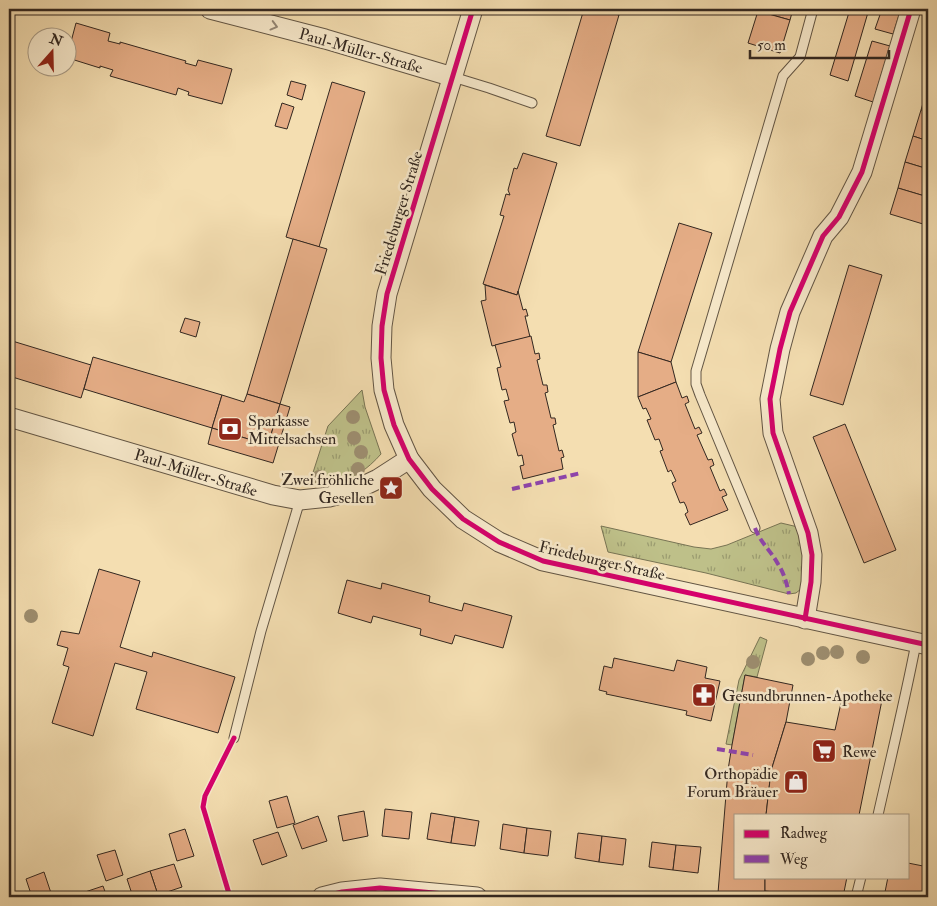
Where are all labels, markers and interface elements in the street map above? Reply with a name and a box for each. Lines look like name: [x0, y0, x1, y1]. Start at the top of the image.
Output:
one-way arrow: [270, 21, 278, 31]
street label: Paul-Müller-Straße: [297, 24, 425, 78]
north arrow: [28, 28, 78, 78]
scale bar: [750, 28, 888, 60]
text: N: [47, 30, 66, 51]
text: 50 m: [757, 36, 786, 55]
street label: Friedeburger Straße: [371, 148, 427, 278]
place label: Sparkasse Mittelsachsen: [248, 411, 336, 449]
bank icon: Sparkasse Mittelsachsen: [217, 416, 243, 442]
street label: Paul-Müller-Straße: [132, 445, 260, 501]
place label: Zwei fröhliche Gesellen: [281, 470, 374, 508]
place icon: Zwei fröhliche Gesellen: [378, 475, 404, 501]
street label: Friedeburger Straße: [537, 537, 667, 585]
pharmacy icon: Gesundbrunnen-Apotheke: [691, 682, 717, 708]
place label: Gesundbrunnen-Apotheke: [722, 686, 893, 707]
supermarket icon: Rewe: [811, 738, 837, 764]
place label: Rewe: [842, 742, 877, 762]
place label: Orthopädie Forum Bräuer: [687, 764, 778, 802]
shop icon: Orthopädie Forum Bräuer: [783, 769, 809, 795]
legend: [734, 814, 910, 878]
text: Radweg: [780, 824, 828, 843]
text: Weg: [779, 850, 808, 869]

